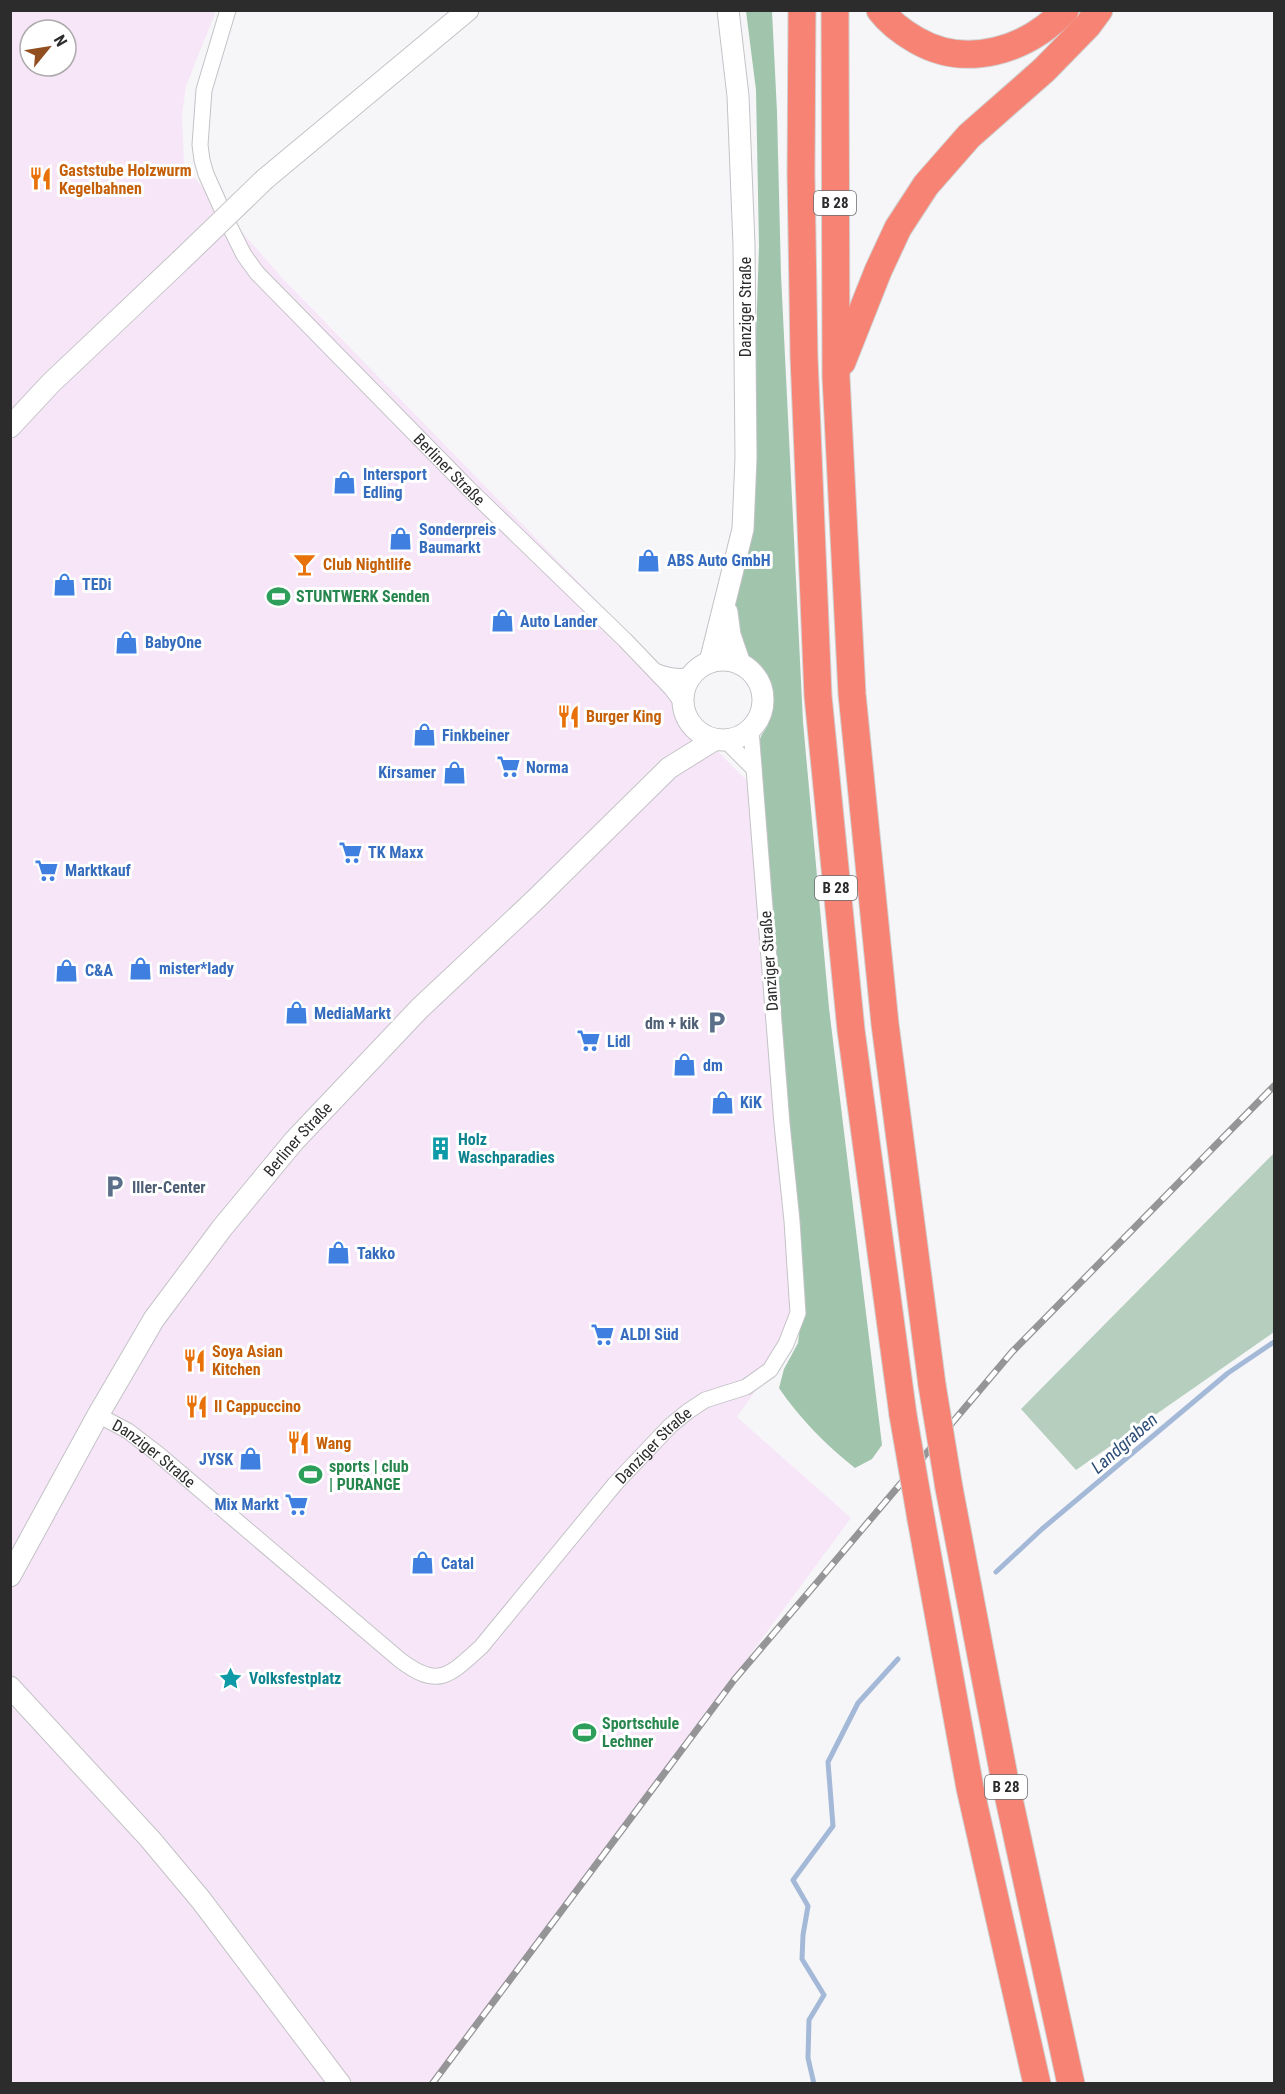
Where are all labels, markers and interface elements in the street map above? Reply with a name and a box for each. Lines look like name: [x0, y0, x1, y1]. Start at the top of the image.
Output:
north arrow: [18, 18, 78, 78]
text: N: [50, 32, 71, 50]
place label: Gaststube Holzwurm Kegelbahnen: [59, 161, 192, 198]
restaurant icon: Gaststube Holzwurm Kegelbahnen: [28, 166, 54, 192]
road number: B 28: [814, 191, 856, 215]
street label: Danziger Straße: [736, 257, 755, 357]
street label: Berliner Straße: [410, 429, 489, 509]
place label: Intersport Edling: [363, 465, 427, 502]
shop icon: Intersport Edling: [332, 470, 358, 496]
place label: Sonderpreis Baumarkt: [419, 520, 496, 557]
shop icon: Sonderpreis Baumarkt: [388, 525, 414, 551]
shop icon: ABS Auto GmbH: [636, 547, 662, 573]
bar icon: Club Nightlife: [292, 551, 318, 577]
place label: ABS Auto GmbH: [667, 551, 771, 570]
place label: Club Nightlife: [323, 555, 411, 574]
shop icon: TEDi: [51, 571, 77, 597]
place label: TEDi: [82, 575, 112, 594]
sports icon: STUNTWERK Senden: [265, 583, 291, 609]
place label: STUNTWERK Senden: [296, 587, 430, 606]
shop icon: Auto Lander: [489, 608, 515, 634]
place label: Auto Lander: [520, 612, 598, 631]
shop icon: BabyOne: [114, 629, 140, 655]
place label: BabyOne: [145, 633, 202, 652]
restaurant icon: Burger King: [555, 703, 581, 729]
place label: Burger King: [586, 707, 662, 726]
shop icon: Finkbeiner: [411, 722, 437, 748]
place label: Finkbeiner: [442, 726, 510, 745]
supermarket icon: Norma: [495, 754, 521, 780]
place label: Norma: [526, 758, 569, 777]
shop icon: Kirsamer: [441, 759, 467, 785]
place label: Kirsamer: [378, 763, 436, 782]
supermarket icon: TK Maxx: [337, 839, 363, 865]
place label: TK Maxx: [368, 843, 424, 862]
supermarket icon: Marktkauf: [34, 857, 60, 883]
place label: Marktkauf: [65, 861, 132, 880]
road number: B 28: [815, 876, 857, 900]
street label: Danziger Straße: [756, 910, 782, 1012]
shop icon: mister*lady: [128, 955, 154, 981]
shop icon: C&A: [54, 957, 80, 983]
place label: mister*lady: [159, 959, 234, 978]
place label: C&A: [85, 961, 113, 980]
shop icon: MediaMarkt: [283, 1000, 309, 1026]
place label: MediaMarkt: [314, 1004, 391, 1023]
parking icon: dm + kik: [704, 1010, 730, 1036]
place label: dm + kik: [645, 1014, 699, 1033]
supermarket icon: Lidl: [576, 1028, 602, 1054]
place label: Lidl: [607, 1032, 631, 1051]
shop icon: dm: [672, 1052, 698, 1078]
place label: dm: [703, 1056, 723, 1075]
shop icon: KiK: [709, 1089, 735, 1115]
place label: KiK: [740, 1093, 762, 1112]
street label: Berliner Straße: [259, 1098, 336, 1180]
place label: Holz Waschparadies: [458, 1130, 555, 1167]
building icon: Holz Waschparadies: [427, 1135, 453, 1161]
parking icon: Iller-Center: [101, 1174, 127, 1200]
place label: Iller-Center: [132, 1178, 206, 1197]
shop icon: Takko: [326, 1240, 352, 1266]
place label: Takko: [357, 1244, 395, 1263]
supermarket icon: ALDI Süd: [589, 1321, 615, 1347]
place label: ALDI Süd: [620, 1325, 679, 1344]
place label: Soya Asian Kitchen: [212, 1342, 283, 1379]
restaurant icon: Soya Asian Kitchen: [181, 1347, 207, 1373]
restaurant icon: Il Cappuccino: [183, 1393, 209, 1419]
place label: Il Cappuccino: [214, 1397, 301, 1416]
street label: Danziger Straße: [611, 1403, 695, 1487]
water label: Landgraben: [1087, 1409, 1161, 1477]
street label: Danziger Straße: [109, 1415, 199, 1491]
restaurant icon: Wang: [285, 1430, 311, 1456]
place label: Wang: [316, 1434, 351, 1453]
shop icon: JYSK: [238, 1446, 264, 1472]
place label: JYSK: [199, 1450, 233, 1469]
place label: sports | club | PURANGE: [329, 1457, 409, 1494]
sports icon: sports | club | PURANGE: [298, 1462, 324, 1488]
supermarket icon: Mix Markt: [284, 1491, 310, 1517]
place label: Mix Markt: [214, 1495, 279, 1514]
shop icon: Catal: [410, 1550, 436, 1576]
place label: Catal: [441, 1554, 474, 1573]
place icon: Volksfestplatz: [218, 1665, 244, 1691]
place label: Volksfestplatz: [249, 1669, 341, 1688]
place label: Sportschule Lechner: [602, 1714, 680, 1751]
sports icon: Sportschule Lechner: [571, 1719, 597, 1745]
road number: B 28: [985, 1775, 1027, 1799]

